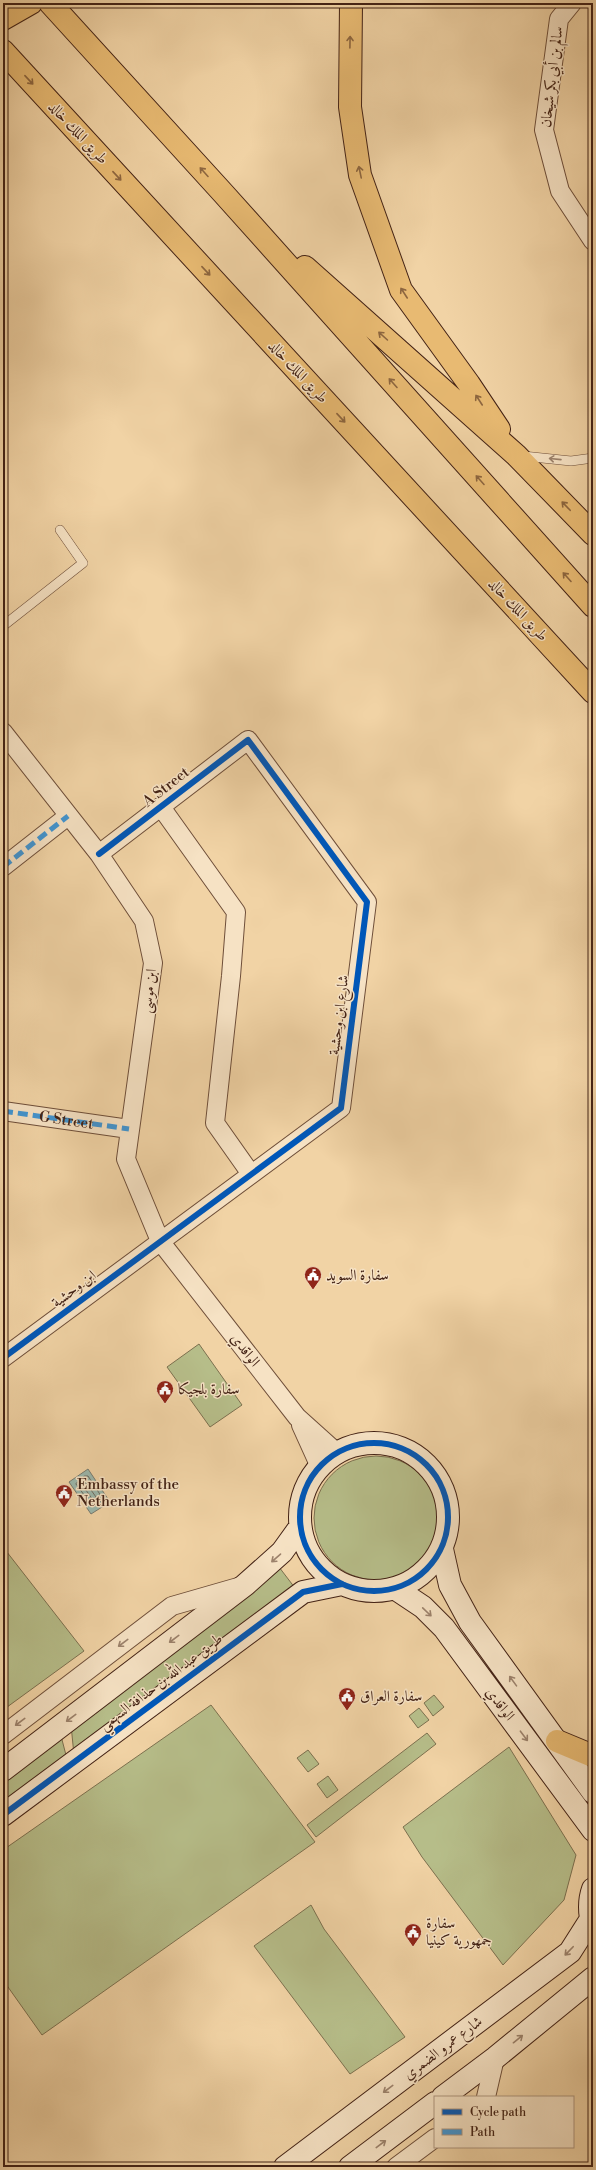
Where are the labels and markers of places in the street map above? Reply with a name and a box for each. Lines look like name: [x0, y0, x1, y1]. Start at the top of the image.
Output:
public building icon: سفارة السويد: [303, 1265, 323, 1290]
place label: سفارة السويد: [326, 1266, 389, 1285]
public building icon: سفارة بلجيكا: [155, 1379, 175, 1404]
place label: سفارة بلجيكا: [178, 1380, 240, 1399]
place label: Embassy of the Netherlands: [77, 1475, 179, 1511]
public building icon: Embassy of the Netherlands: [54, 1483, 74, 1508]
public building icon: سفارة العراق: [337, 1686, 357, 1711]
place label: سفارة العراق: [360, 1687, 422, 1706]
place label: سفارة جمهورية كينيا: [426, 1914, 492, 1950]
public building icon: سفارة جمهورية كينيا: [403, 1922, 423, 1947]

